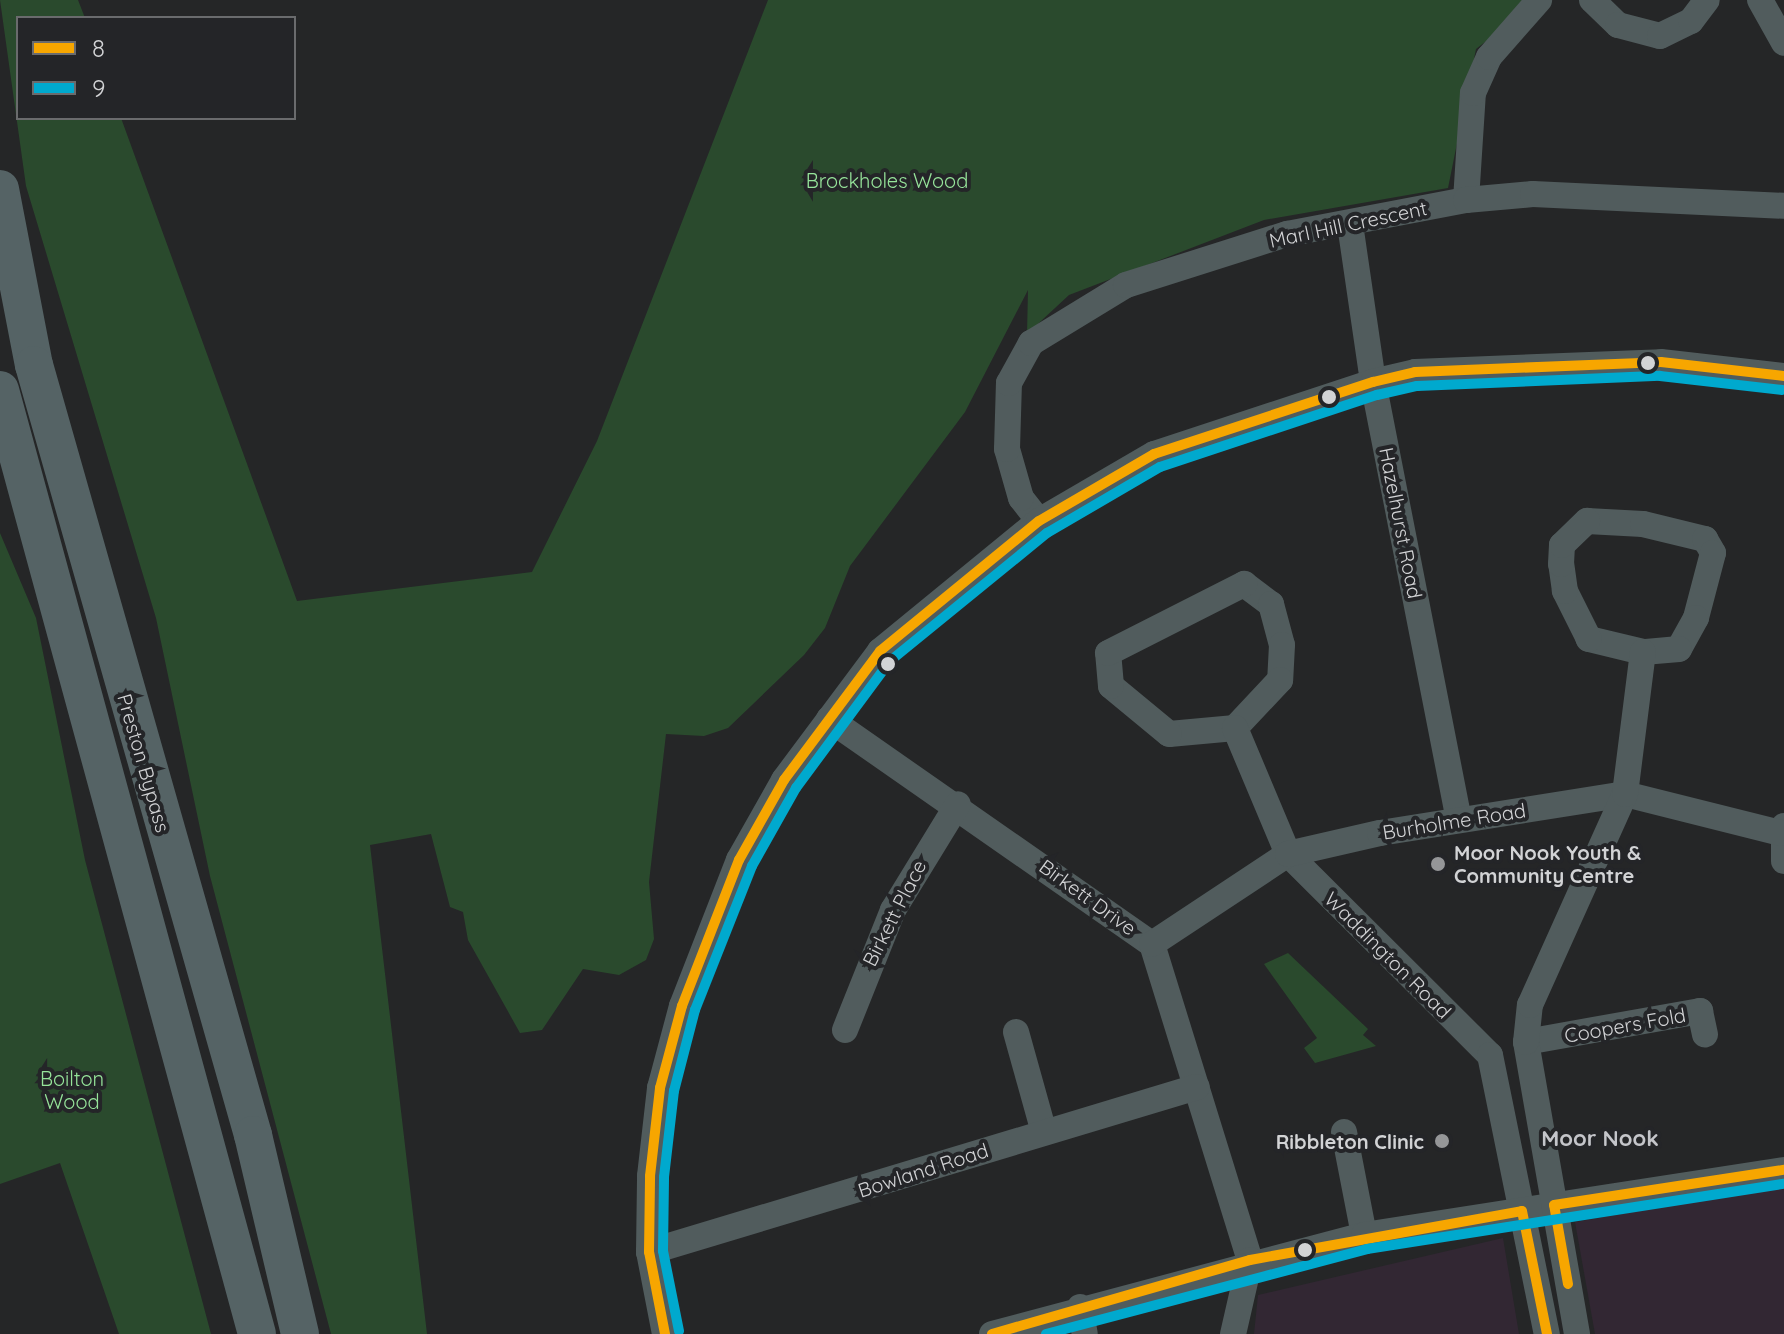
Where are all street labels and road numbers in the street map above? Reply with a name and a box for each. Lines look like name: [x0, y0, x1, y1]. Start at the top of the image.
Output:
street label: Marl Hill Crescent: [1267, 196, 1429, 252]
street label: Hazelhurst Road: [1375, 445, 1427, 601]
street label: Preston Bypass: [113, 691, 175, 835]
street label: Burholme Road: [1381, 798, 1527, 844]
street label: Birkett Drive: [1035, 854, 1141, 940]
street label: Birkett Place: [857, 856, 931, 970]
street label: Waddington Road: [1320, 887, 1456, 1023]
street label: Coopers Fold: [1562, 1003, 1688, 1047]
street label: Bowland Road: [855, 1138, 991, 1202]

